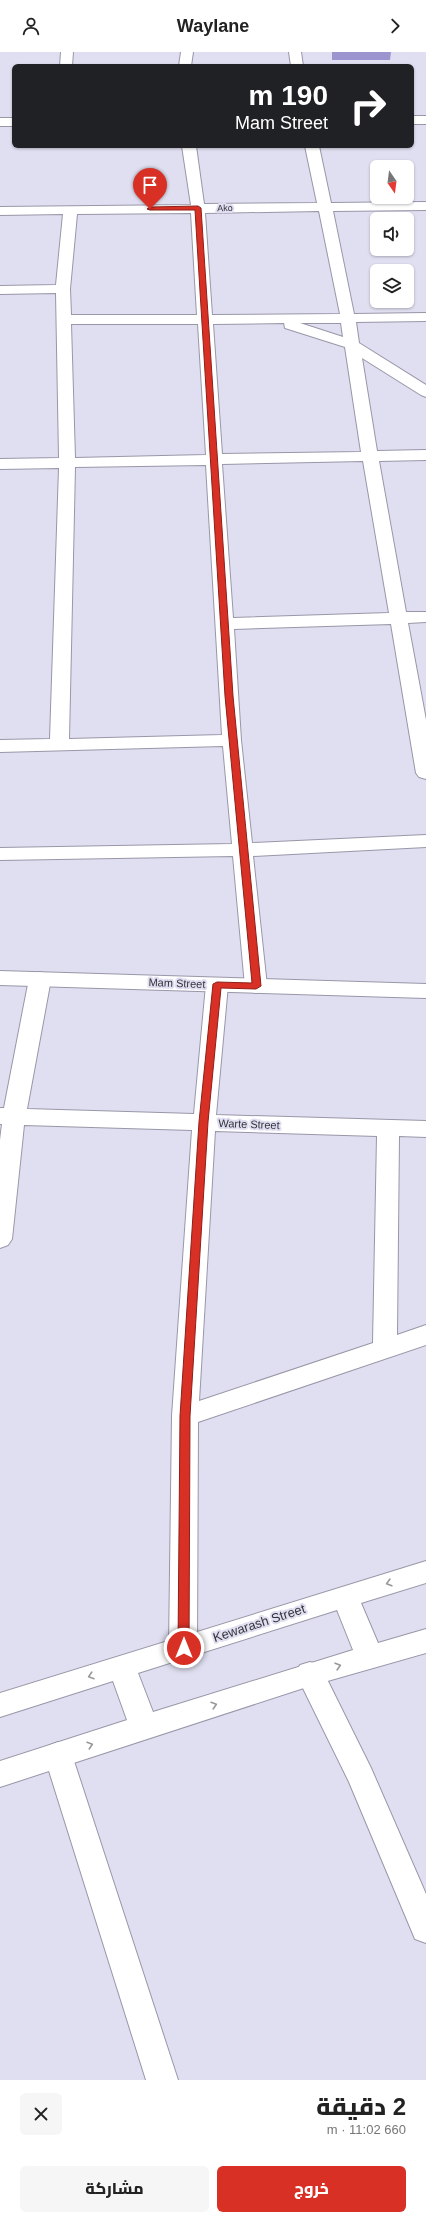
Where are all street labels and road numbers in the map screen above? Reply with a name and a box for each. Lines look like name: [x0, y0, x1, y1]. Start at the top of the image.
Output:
street label: Ako: [217, 203, 233, 213]
street label: Mam Street: [148, 976, 206, 990]
street label: Warte Street: [218, 1117, 280, 1131]
street label: Kewarash Street: [211, 1601, 307, 1645]

